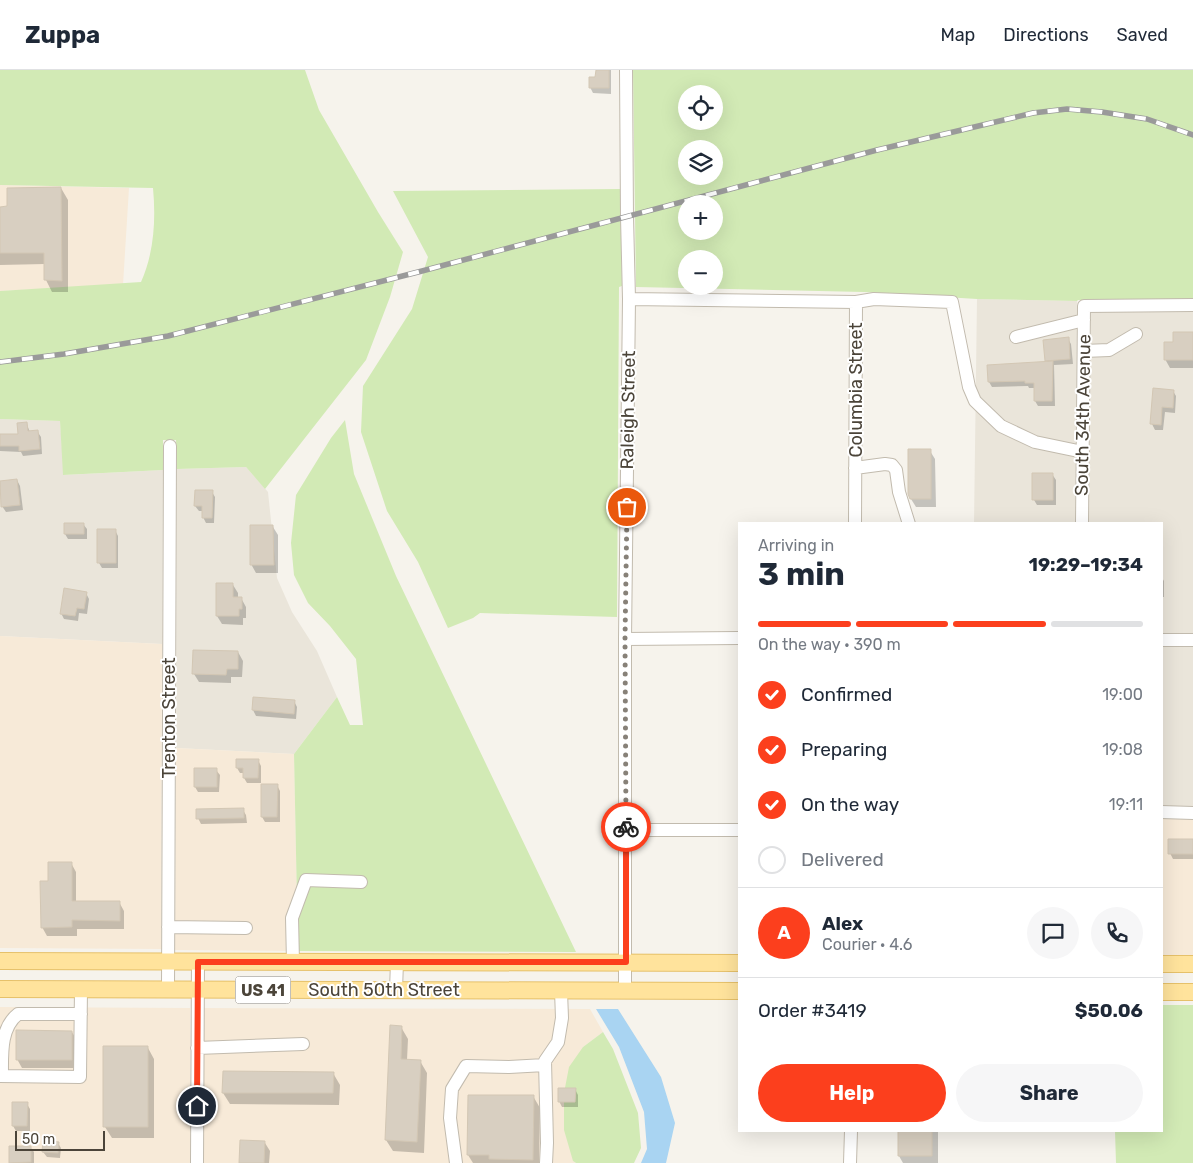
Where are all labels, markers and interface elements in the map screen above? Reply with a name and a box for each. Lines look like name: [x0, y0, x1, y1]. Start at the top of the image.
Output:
text: Zuppa: [25, 21, 100, 49]
text: Map: [940, 24, 975, 46]
text: Directions: [1003, 24, 1089, 46]
text: Saved: [1117, 24, 1168, 46]
map controls: [678, 85, 723, 295]
button: locate: [678, 85, 723, 130]
button: layers: [678, 140, 723, 185]
button: +: [678, 195, 723, 240]
button: −: [678, 250, 723, 295]
street label: Columbia Street: [845, 323, 867, 457]
street label: South 34th Avenue: [1071, 334, 1095, 496]
street label: Raleigh Street: [616, 350, 640, 470]
pin: [606, 486, 648, 528]
icon: bag: [613, 493, 641, 521]
text: Arriving in: [758, 536, 834, 555]
text: 19:29–19:34: [1028, 553, 1143, 576]
text: 3 min: [758, 555, 845, 593]
text: On the way · 390 m: [758, 635, 901, 654]
street label: Trenton Street: [158, 657, 180, 779]
icon: check: [758, 681, 786, 709]
text: Confirmed: [801, 683, 892, 706]
text: 19:00: [1102, 685, 1143, 704]
icon: check: [758, 736, 786, 764]
text: Preparing: [801, 738, 887, 761]
text: 19:08: [1102, 740, 1143, 759]
icon: check: [758, 791, 786, 819]
text: On the way: [801, 793, 899, 816]
text: 19:11: [1109, 795, 1143, 814]
courier: [601, 802, 651, 852]
icon: bike: [612, 813, 640, 841]
text: Delivered: [801, 848, 884, 871]
button: chat: [1027, 907, 1079, 959]
button: phone: [1091, 907, 1143, 959]
text: Alex: [822, 912, 863, 935]
text: A: [777, 921, 791, 944]
text: Courier · 4.6: [822, 935, 912, 954]
road number: US 41: [236, 976, 290, 1004]
street label: South 50th Street: [308, 979, 460, 1001]
text: Order #3419: [758, 999, 867, 1022]
text: $50.06: [1075, 999, 1143, 1022]
button: Help: [758, 1064, 946, 1122]
button: Share: [956, 1064, 1143, 1122]
pin: [176, 1085, 218, 1127]
icon: home: [183, 1092, 211, 1120]
scale bar: [15, 1128, 105, 1151]
text: 50 m: [22, 1131, 55, 1148]

